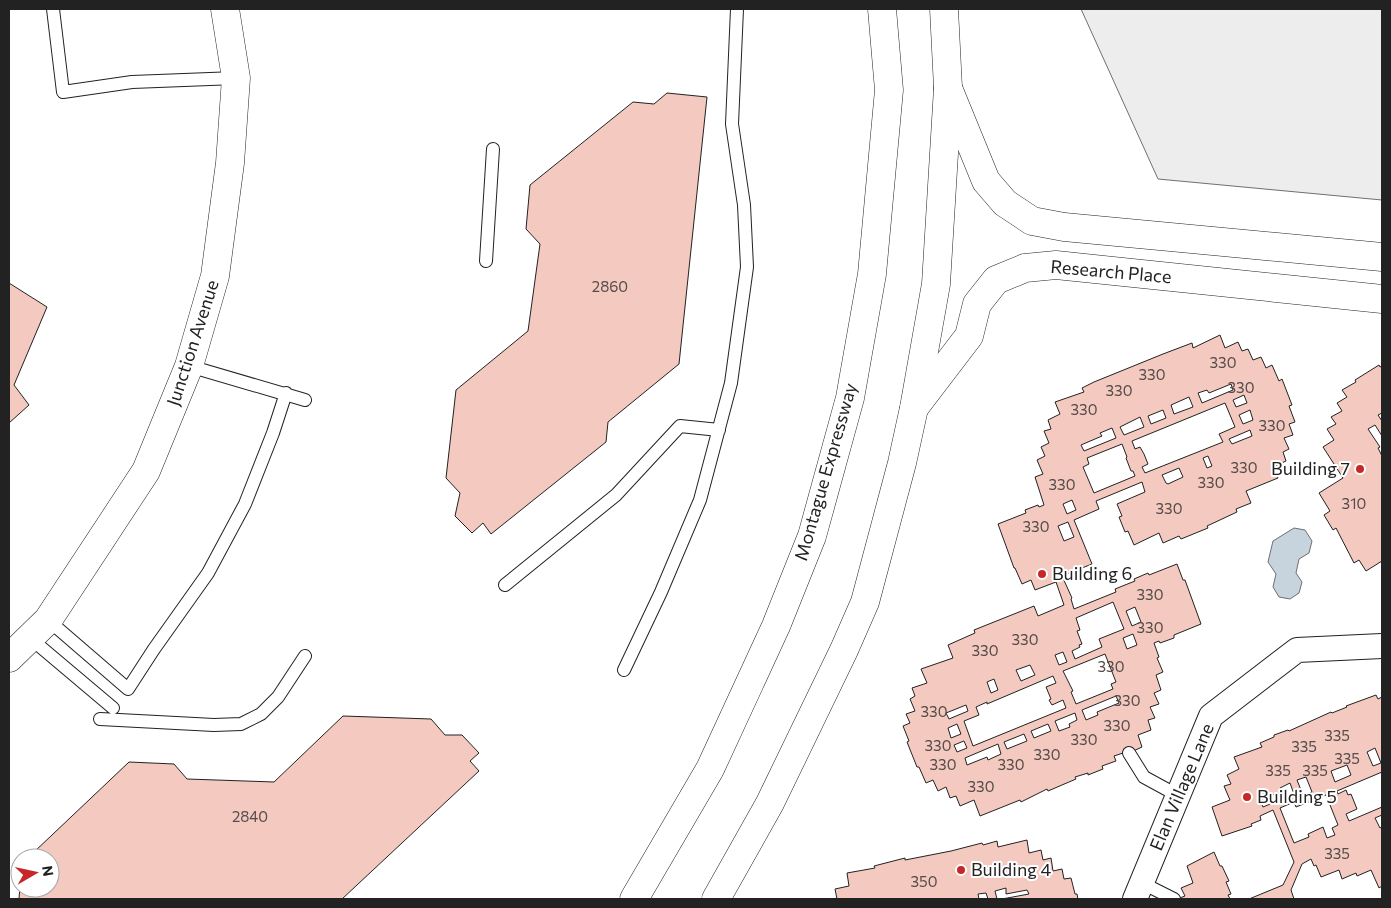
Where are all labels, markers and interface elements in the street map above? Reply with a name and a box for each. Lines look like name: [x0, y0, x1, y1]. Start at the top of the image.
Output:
street label: Research Place: [1050, 255, 1172, 287]
street label: Junction Avenue: [161, 277, 223, 408]
house number: 2860: [592, 277, 628, 295]
house number: 330: [1210, 353, 1236, 371]
house number: 330: [1139, 365, 1165, 383]
house number: 330: [1228, 378, 1254, 396]
street label: Montague Expressway: [789, 380, 861, 563]
house number: 330: [1106, 381, 1132, 399]
house number: 330: [1071, 400, 1097, 418]
house number: 330: [1259, 416, 1285, 434]
place label: Building 7: [1271, 457, 1350, 479]
house number: 330: [1231, 458, 1257, 476]
marker: Building 7: [1354, 463, 1366, 475]
house number: 330: [1198, 473, 1224, 491]
house number: 330: [1049, 475, 1075, 493]
house number: 310: [1342, 494, 1366, 512]
house number: 330: [1156, 499, 1182, 517]
house number: 330: [1023, 517, 1049, 535]
place label: Building 6: [1052, 562, 1132, 584]
marker: Building 6: [1036, 568, 1048, 580]
house number: 330: [1137, 585, 1163, 603]
house number: 330: [1137, 618, 1163, 636]
house number: 330: [1012, 630, 1038, 648]
house number: 330: [972, 641, 998, 659]
house number: 330: [1098, 657, 1124, 675]
house number: 330: [1114, 691, 1140, 709]
house number: 330: [921, 702, 947, 720]
house number: 330: [1104, 716, 1130, 734]
street label: Elan Village Lane: [1144, 720, 1218, 854]
house number: 335: [1324, 726, 1350, 744]
house number: 330: [1071, 730, 1097, 748]
house number: 330: [925, 736, 951, 754]
house number: 335: [1291, 737, 1317, 755]
house number: 330: [1034, 745, 1060, 763]
house number: 335: [1334, 749, 1360, 767]
house number: 330: [930, 755, 956, 773]
house number: 330: [998, 755, 1024, 773]
house number: 335: [1265, 761, 1291, 779]
house number: 335: [1302, 761, 1328, 779]
house number: 330: [968, 777, 994, 795]
place label: Building 5: [1257, 785, 1337, 807]
marker: Building 5: [1241, 791, 1253, 803]
house number: 2840: [232, 807, 268, 825]
house number: 335: [1324, 844, 1350, 862]
north arrow: [10, 848, 60, 898]
place label: Building 4: [971, 858, 1051, 880]
text: N: [39, 864, 58, 877]
marker: Building 4: [955, 864, 967, 876]
house number: 350: [911, 872, 937, 890]

